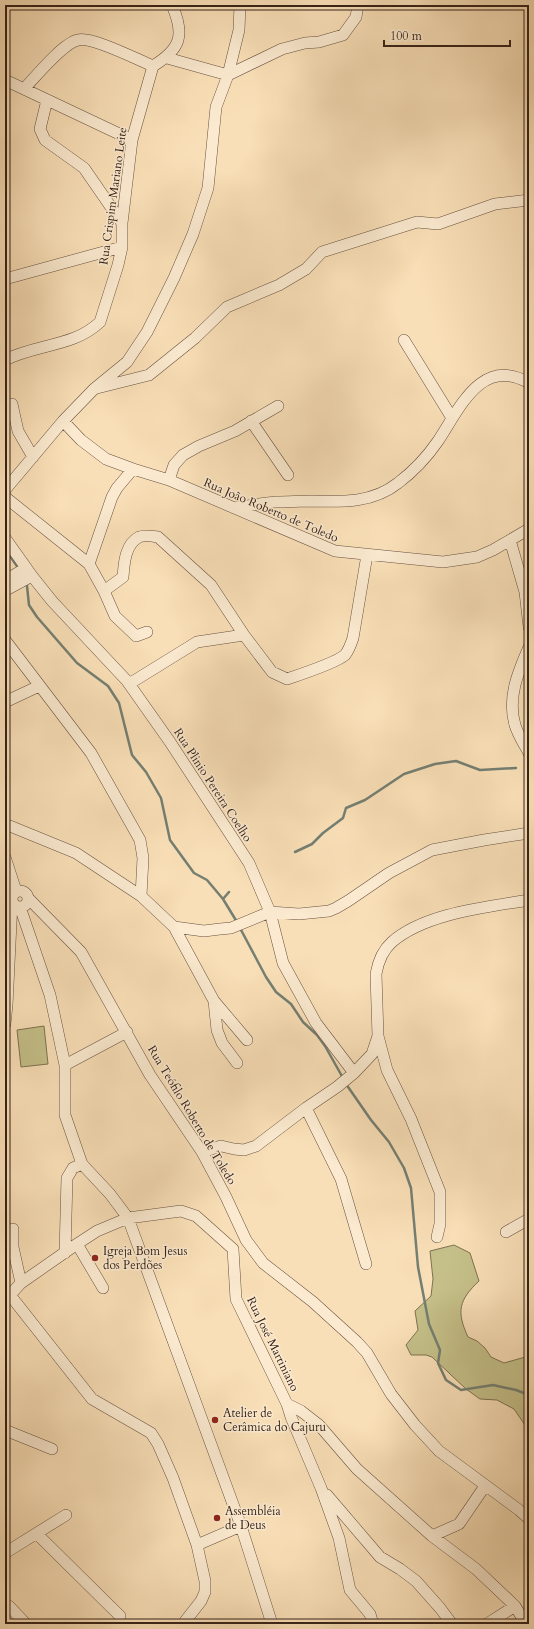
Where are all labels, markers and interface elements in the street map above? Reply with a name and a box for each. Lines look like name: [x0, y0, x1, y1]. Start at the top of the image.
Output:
scale bar: [384, 22, 510, 48]
text: 100 m: [390, 28, 423, 44]
street label: Rua Crispim Mariano Leite: [95, 126, 131, 266]
street label: Rua João Roberto de Toledo: [201, 474, 341, 546]
street label: Rua Plinio Pereira Coelho: [170, 725, 256, 845]
street label: Rua Teófilo Roberto de Toledo: [144, 1042, 240, 1188]
place label: Igreja Bom Jesus dos Perdões: [103, 1243, 188, 1273]
marker: Igreja Bom Jesus dos Perdões: [90, 1253, 100, 1263]
street label: Rua José Martiniano: [243, 1294, 303, 1394]
place label: Atelier de Cerâmica do Cajuru: [223, 1405, 326, 1435]
marker: Atelier de Cerâmica do Cajuru: [210, 1415, 220, 1425]
place label: Assembléia de Deus: [225, 1503, 281, 1533]
marker: Assembléia de Deus: [212, 1513, 222, 1523]

